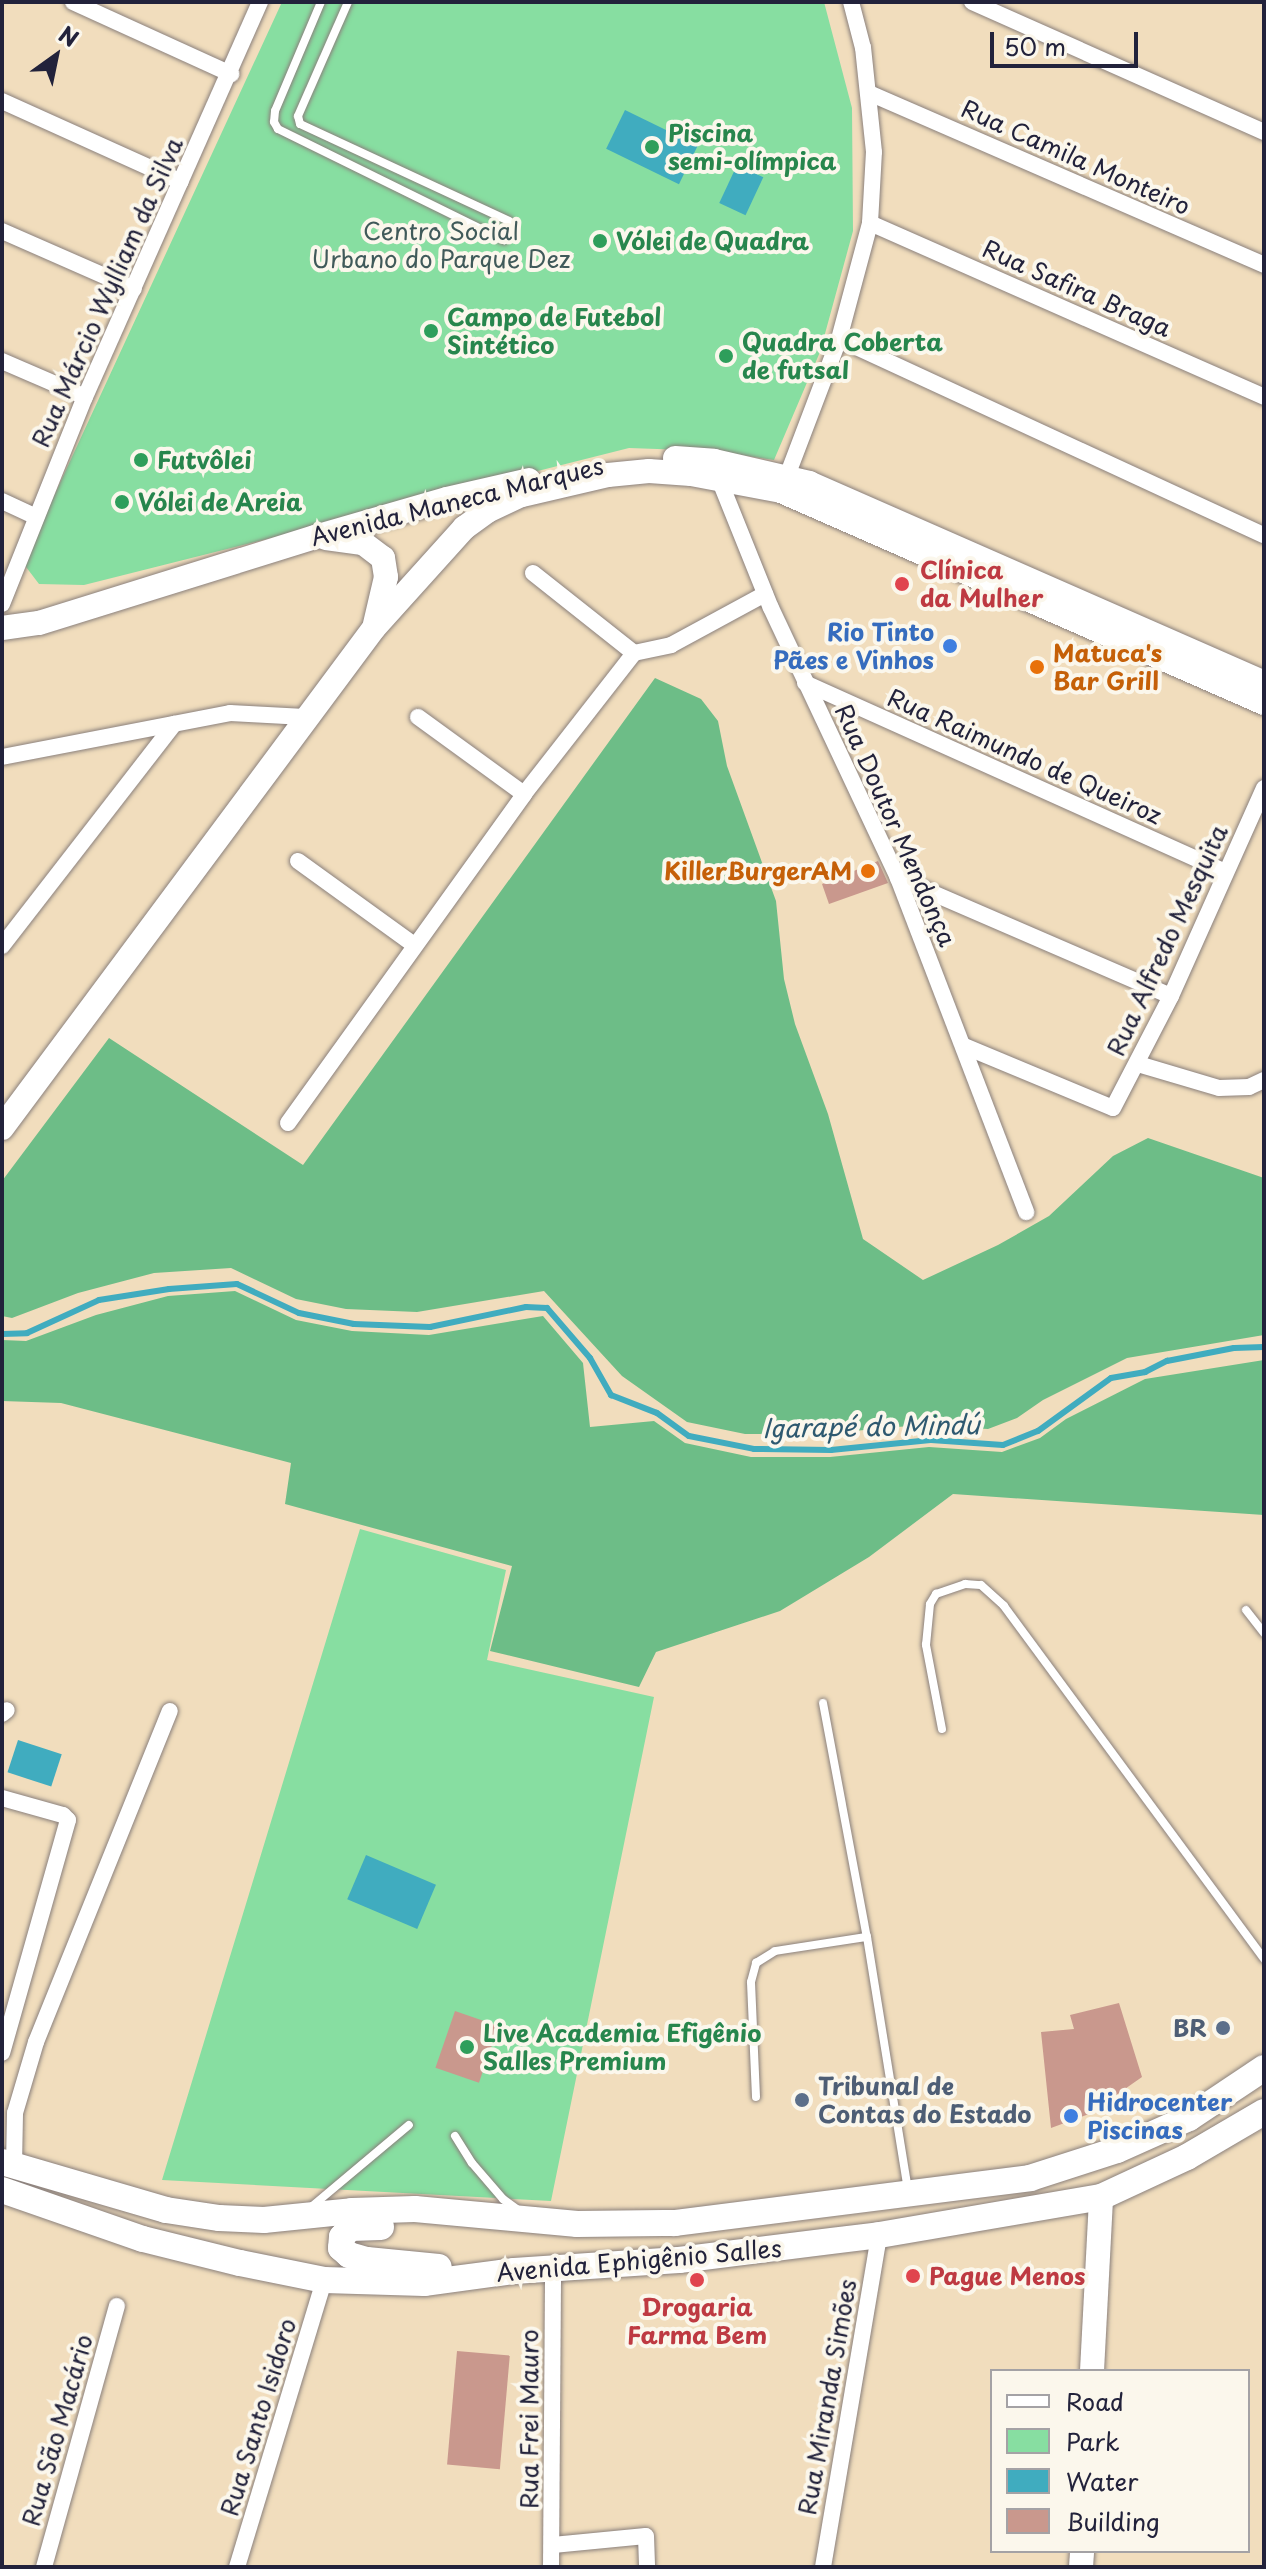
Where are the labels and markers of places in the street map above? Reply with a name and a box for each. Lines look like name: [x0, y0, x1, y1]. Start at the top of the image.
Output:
place label: Piscina semi-olímpica: [668, 119, 836, 175]
marker: Piscina semi-olímpica: [643, 138, 661, 156]
place label: Vólei de Quadra: [616, 227, 811, 255]
marker: Vólei de Quadra: [591, 232, 609, 250]
place label: Campo de Futebol Sintético: [447, 303, 664, 359]
marker: Campo de Futebol Sintético: [422, 322, 440, 340]
place label: Quadra Coberta de futsal: [742, 328, 944, 384]
marker: Quadra Coberta de futsal: [717, 347, 735, 365]
place label: Futvôlei: [157, 446, 252, 474]
marker: Futvôlei: [132, 451, 150, 469]
place label: Vólei de Areia: [138, 488, 306, 516]
marker: Vólei de Areia: [113, 493, 131, 511]
place label: Clínica da Mulher: [920, 556, 1043, 612]
marker: Clínica da Mulher: [891, 573, 913, 595]
place label: Rio Tinto Pães e Vinhos: [772, 618, 934, 674]
marker: Rio Tinto Pães e Vinhos: [941, 637, 959, 655]
place label: Matuca's Bar Grill: [1053, 639, 1162, 695]
marker: Matuca's Bar Grill: [1028, 658, 1046, 676]
place label: KillerBurgerAM: [664, 857, 852, 885]
marker: KillerBurgerAM: [859, 862, 877, 880]
place label: BR: [1173, 2014, 1207, 2042]
place label: Live Academia Efigênio Salles Premium: [483, 2019, 762, 2075]
marker: BR: [1214, 2019, 1232, 2037]
marker: Live Academia Efigênio Salles Premium: [458, 2038, 476, 2056]
place label: Tribunal de Contas do Estado: [818, 2072, 1032, 2128]
place label: Hidrocenter Piscinas: [1087, 2088, 1233, 2144]
marker: Tribunal de Contas do Estado: [793, 2091, 811, 2109]
marker: Hidrocenter Piscinas: [1062, 2107, 1080, 2125]
place label: Pague Menos: [929, 2262, 1086, 2290]
marker: Pague Menos: [904, 2267, 922, 2285]
marker: Drogaria Farma Bem: [688, 2271, 706, 2289]
place label: Drogaria Farma Bem: [626, 2293, 768, 2349]

